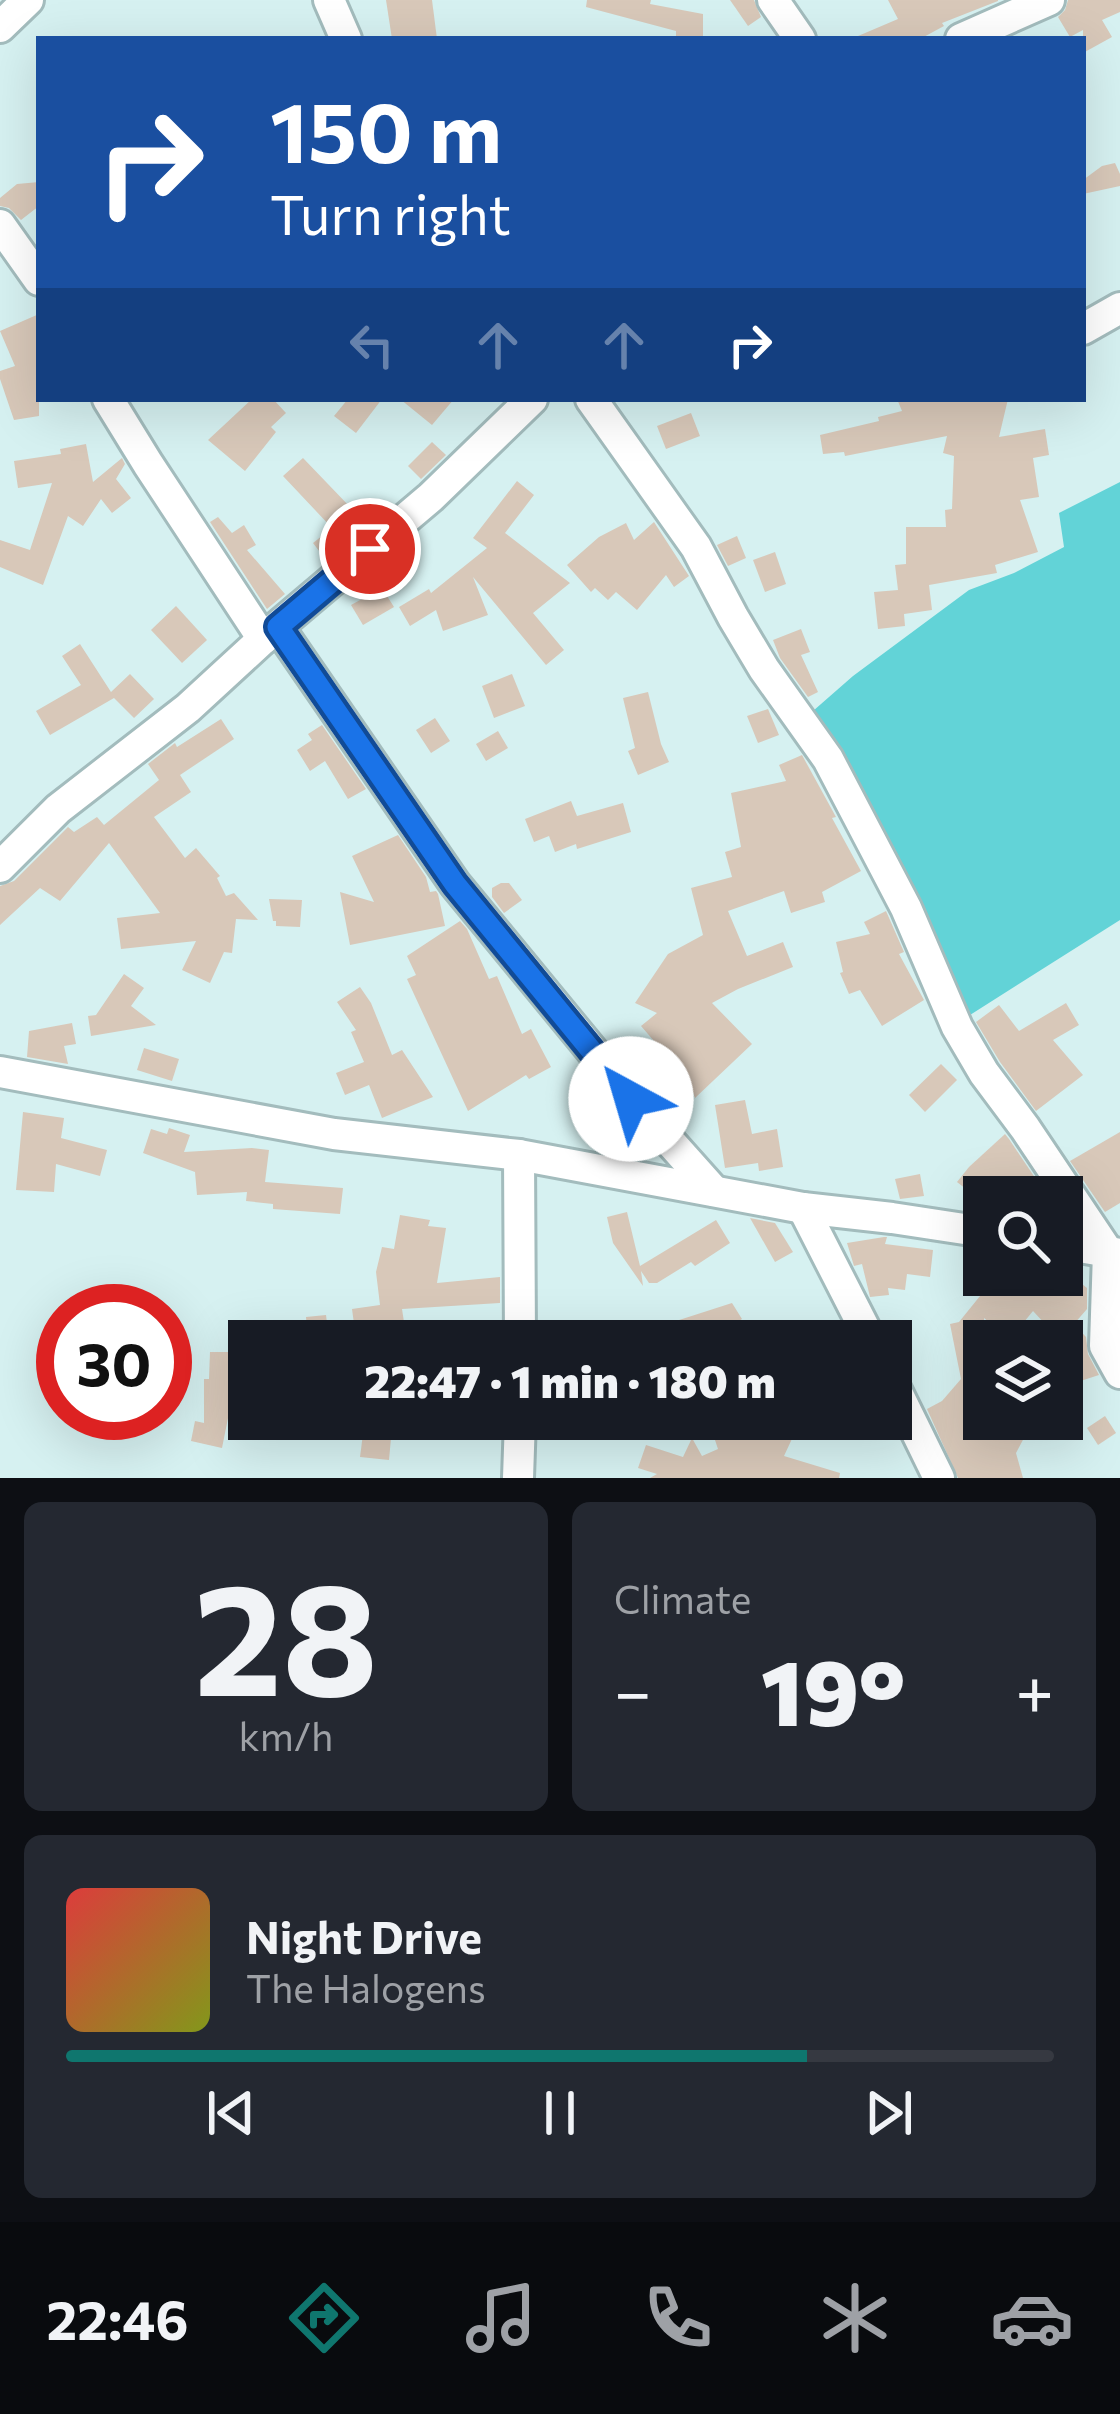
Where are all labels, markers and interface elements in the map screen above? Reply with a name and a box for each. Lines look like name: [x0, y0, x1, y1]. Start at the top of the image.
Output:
text: 150 m: [270, 78, 502, 180]
icon: right: [72, 84, 228, 240]
text: Turn right: [270, 180, 511, 246]
icon: left: [339, 312, 405, 378]
icon: ahead: [465, 312, 531, 378]
icon: ahead: [591, 312, 657, 378]
icon: right: [717, 312, 783, 378]
pin: [319, 498, 421, 600]
icon: arrive: [337, 516, 403, 582]
position arrow: [568, 1036, 694, 1162]
map controls: [963, 1176, 1083, 1440]
button: search: [963, 1176, 1083, 1296]
speed limit sign: 30: [36, 1284, 192, 1440]
button: layers: [963, 1320, 1083, 1440]
text: 22:47 · 1 min · 180 m: [364, 1352, 776, 1407]
text: 28: [194, 1537, 378, 1728]
text: Climate: [614, 1574, 751, 1622]
text: 19°: [761, 1634, 906, 1745]
text: −: [614, 1649, 652, 1730]
text: +: [1015, 1649, 1054, 1730]
text: km/h: [239, 1711, 333, 1759]
text: Night Drive: [246, 1908, 482, 1963]
text: The Halogens: [246, 1963, 486, 2011]
icon: previous: [198, 2080, 264, 2146]
icon: pause: [527, 2080, 593, 2146]
icon: next: [856, 2080, 922, 2146]
icon: directions: [282, 2276, 366, 2360]
icon: music: [459, 2276, 543, 2360]
icon: phone: [636, 2276, 720, 2360]
icon: climate: [813, 2276, 897, 2360]
icon: car: [990, 2276, 1074, 2360]
text: 22:46: [46, 2285, 189, 2351]

